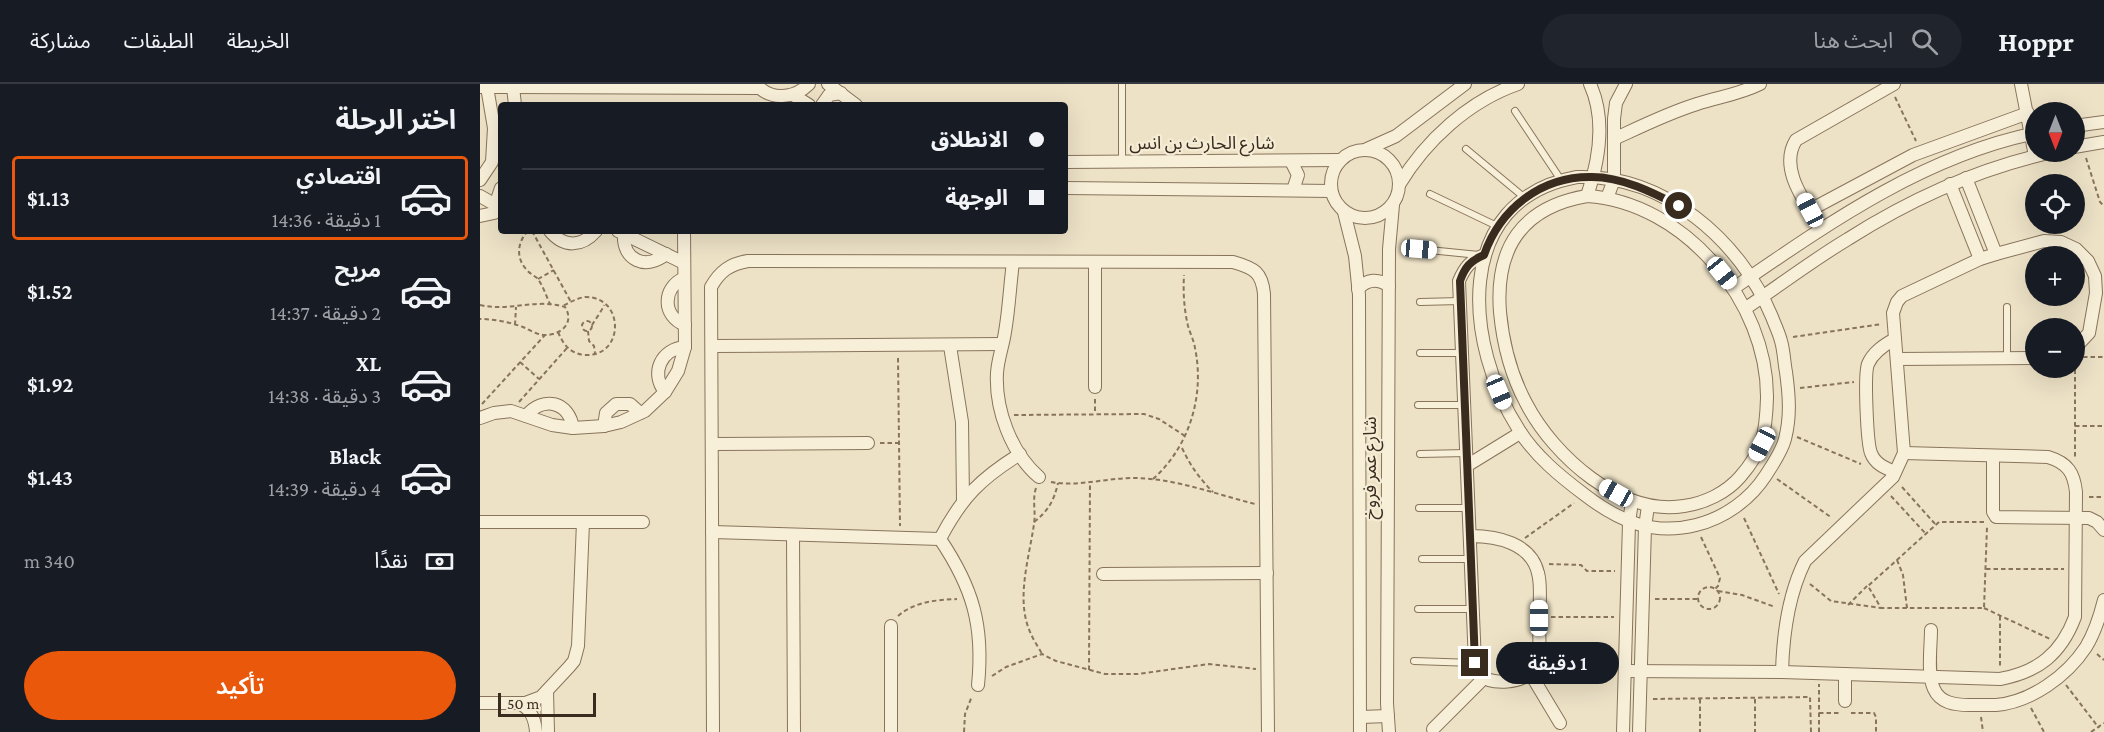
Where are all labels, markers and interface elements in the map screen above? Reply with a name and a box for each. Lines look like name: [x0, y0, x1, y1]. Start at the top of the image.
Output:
search box: [1542, 14, 1962, 68]
icon: search: [1908, 25, 1941, 58]
text: Hoppr: [1998, 26, 2074, 57]
text: ابحث هنا: [1813, 28, 1893, 53]
text: مشاركة: [30, 29, 91, 53]
text: الطبقات: [124, 29, 194, 53]
text: الخريطة: [227, 29, 290, 53]
north arrow: [2025, 102, 2085, 162]
map controls: [2025, 102, 2085, 378]
text: اختر الرحلة: [336, 105, 456, 135]
text: الانطلاق: [931, 127, 1008, 152]
street label: شارع الحارث بن انس: [1129, 133, 1275, 157]
text: اقتصادي: [296, 164, 381, 189]
icon: car: [399, 171, 453, 225]
button: locate: [2025, 174, 2085, 234]
text: الوجهة: [945, 185, 1008, 210]
text: $1.13: [27, 186, 70, 211]
car: [1794, 190, 1826, 230]
route start: [1665, 192, 1692, 219]
text: 1 دقيقة · 14:36: [272, 209, 381, 231]
car: [1400, 238, 1438, 260]
button: +: [2025, 246, 2085, 306]
car: [1704, 253, 1740, 293]
text: مريح: [335, 257, 381, 282]
icon: car: [399, 264, 453, 318]
text: $1.52: [27, 279, 72, 304]
text: 2 دقيقة · 14:37: [270, 302, 381, 324]
button: −: [2025, 318, 2085, 378]
text: XL: [356, 351, 381, 376]
icon: car: [399, 357, 453, 411]
text: $1.92: [27, 372, 74, 397]
car: [1484, 372, 1514, 412]
text: 3 دقيقة · 14:38: [268, 385, 381, 407]
street label: شارع عمر فروخ: [1360, 416, 1384, 520]
car: [1746, 424, 1778, 464]
text: Black: [329, 444, 381, 469]
icon: car: [399, 450, 453, 504]
text: $1.43: [27, 465, 73, 490]
car: [1596, 476, 1636, 510]
text: 4 دقيقة · 14:39: [268, 478, 381, 500]
icon: cash: [423, 545, 456, 578]
text: نقدًا: [374, 548, 408, 573]
text: 340 m: [24, 550, 75, 572]
car: [1530, 600, 1548, 636]
callout: 1 دقيقة: [1496, 642, 1619, 684]
route end: [1461, 649, 1488, 676]
button: تأكيد: [24, 651, 456, 720]
text: 1 دقيقة: [1528, 652, 1587, 674]
scale bar: [498, 690, 596, 718]
text: 50 m: [507, 695, 539, 712]

